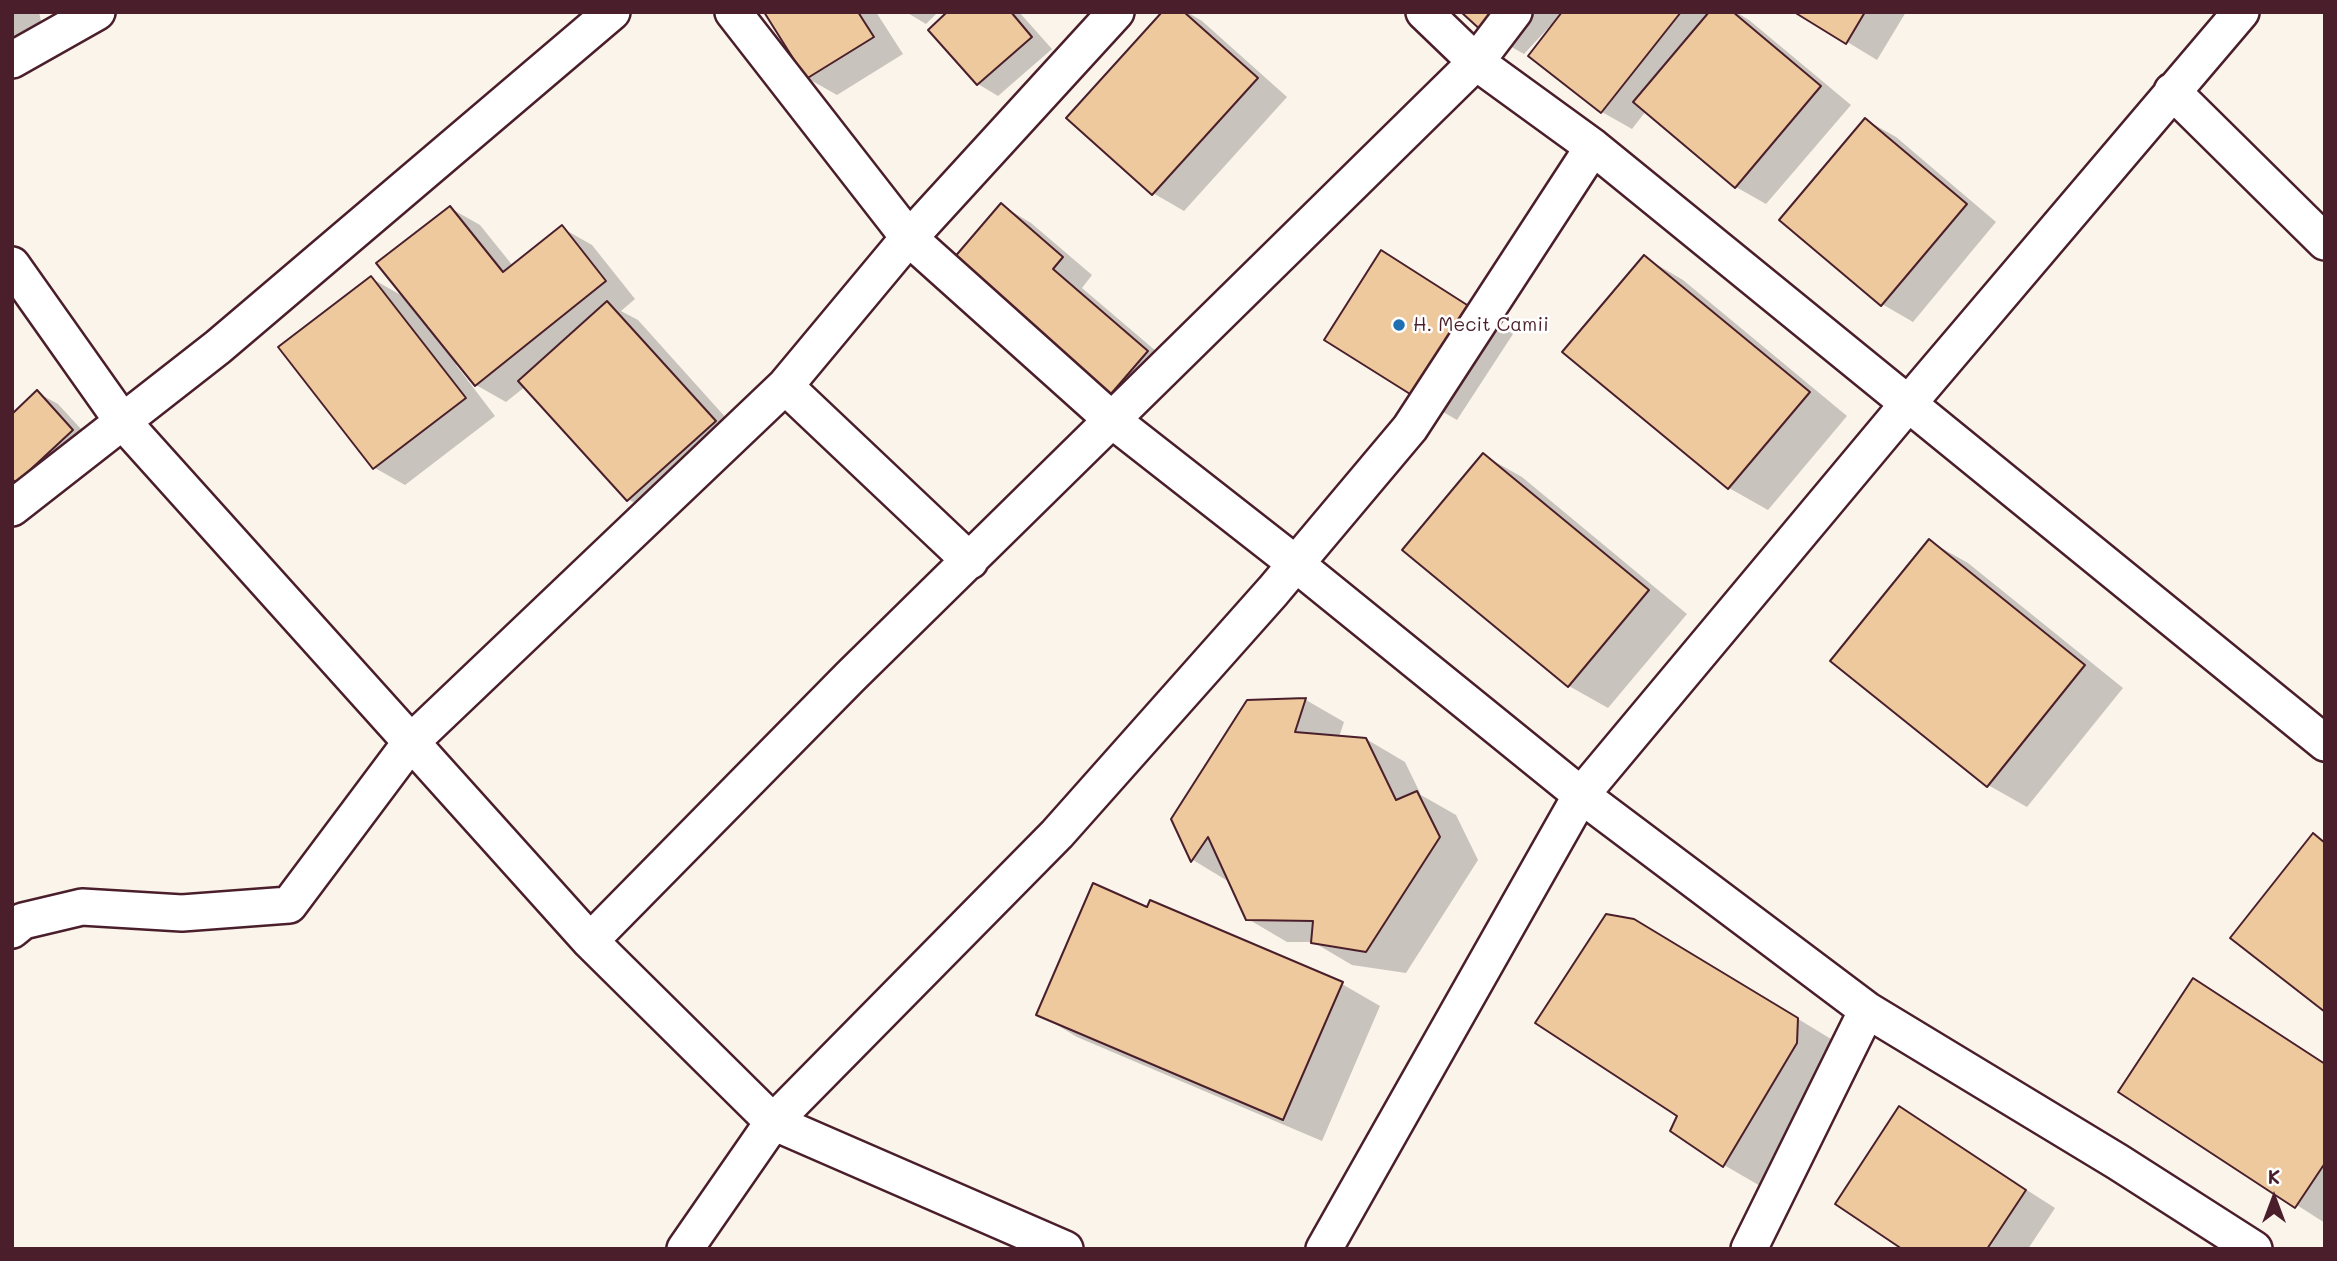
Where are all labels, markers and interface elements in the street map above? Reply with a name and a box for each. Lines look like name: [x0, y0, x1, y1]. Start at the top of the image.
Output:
place label: H. Mecit Camii: [1413, 314, 1549, 336]
marker: H. Mecit Camii: [1391, 317, 1407, 333]
north arrow: [2239, 1163, 2309, 1233]
text: K: [2268, 1164, 2280, 1189]

